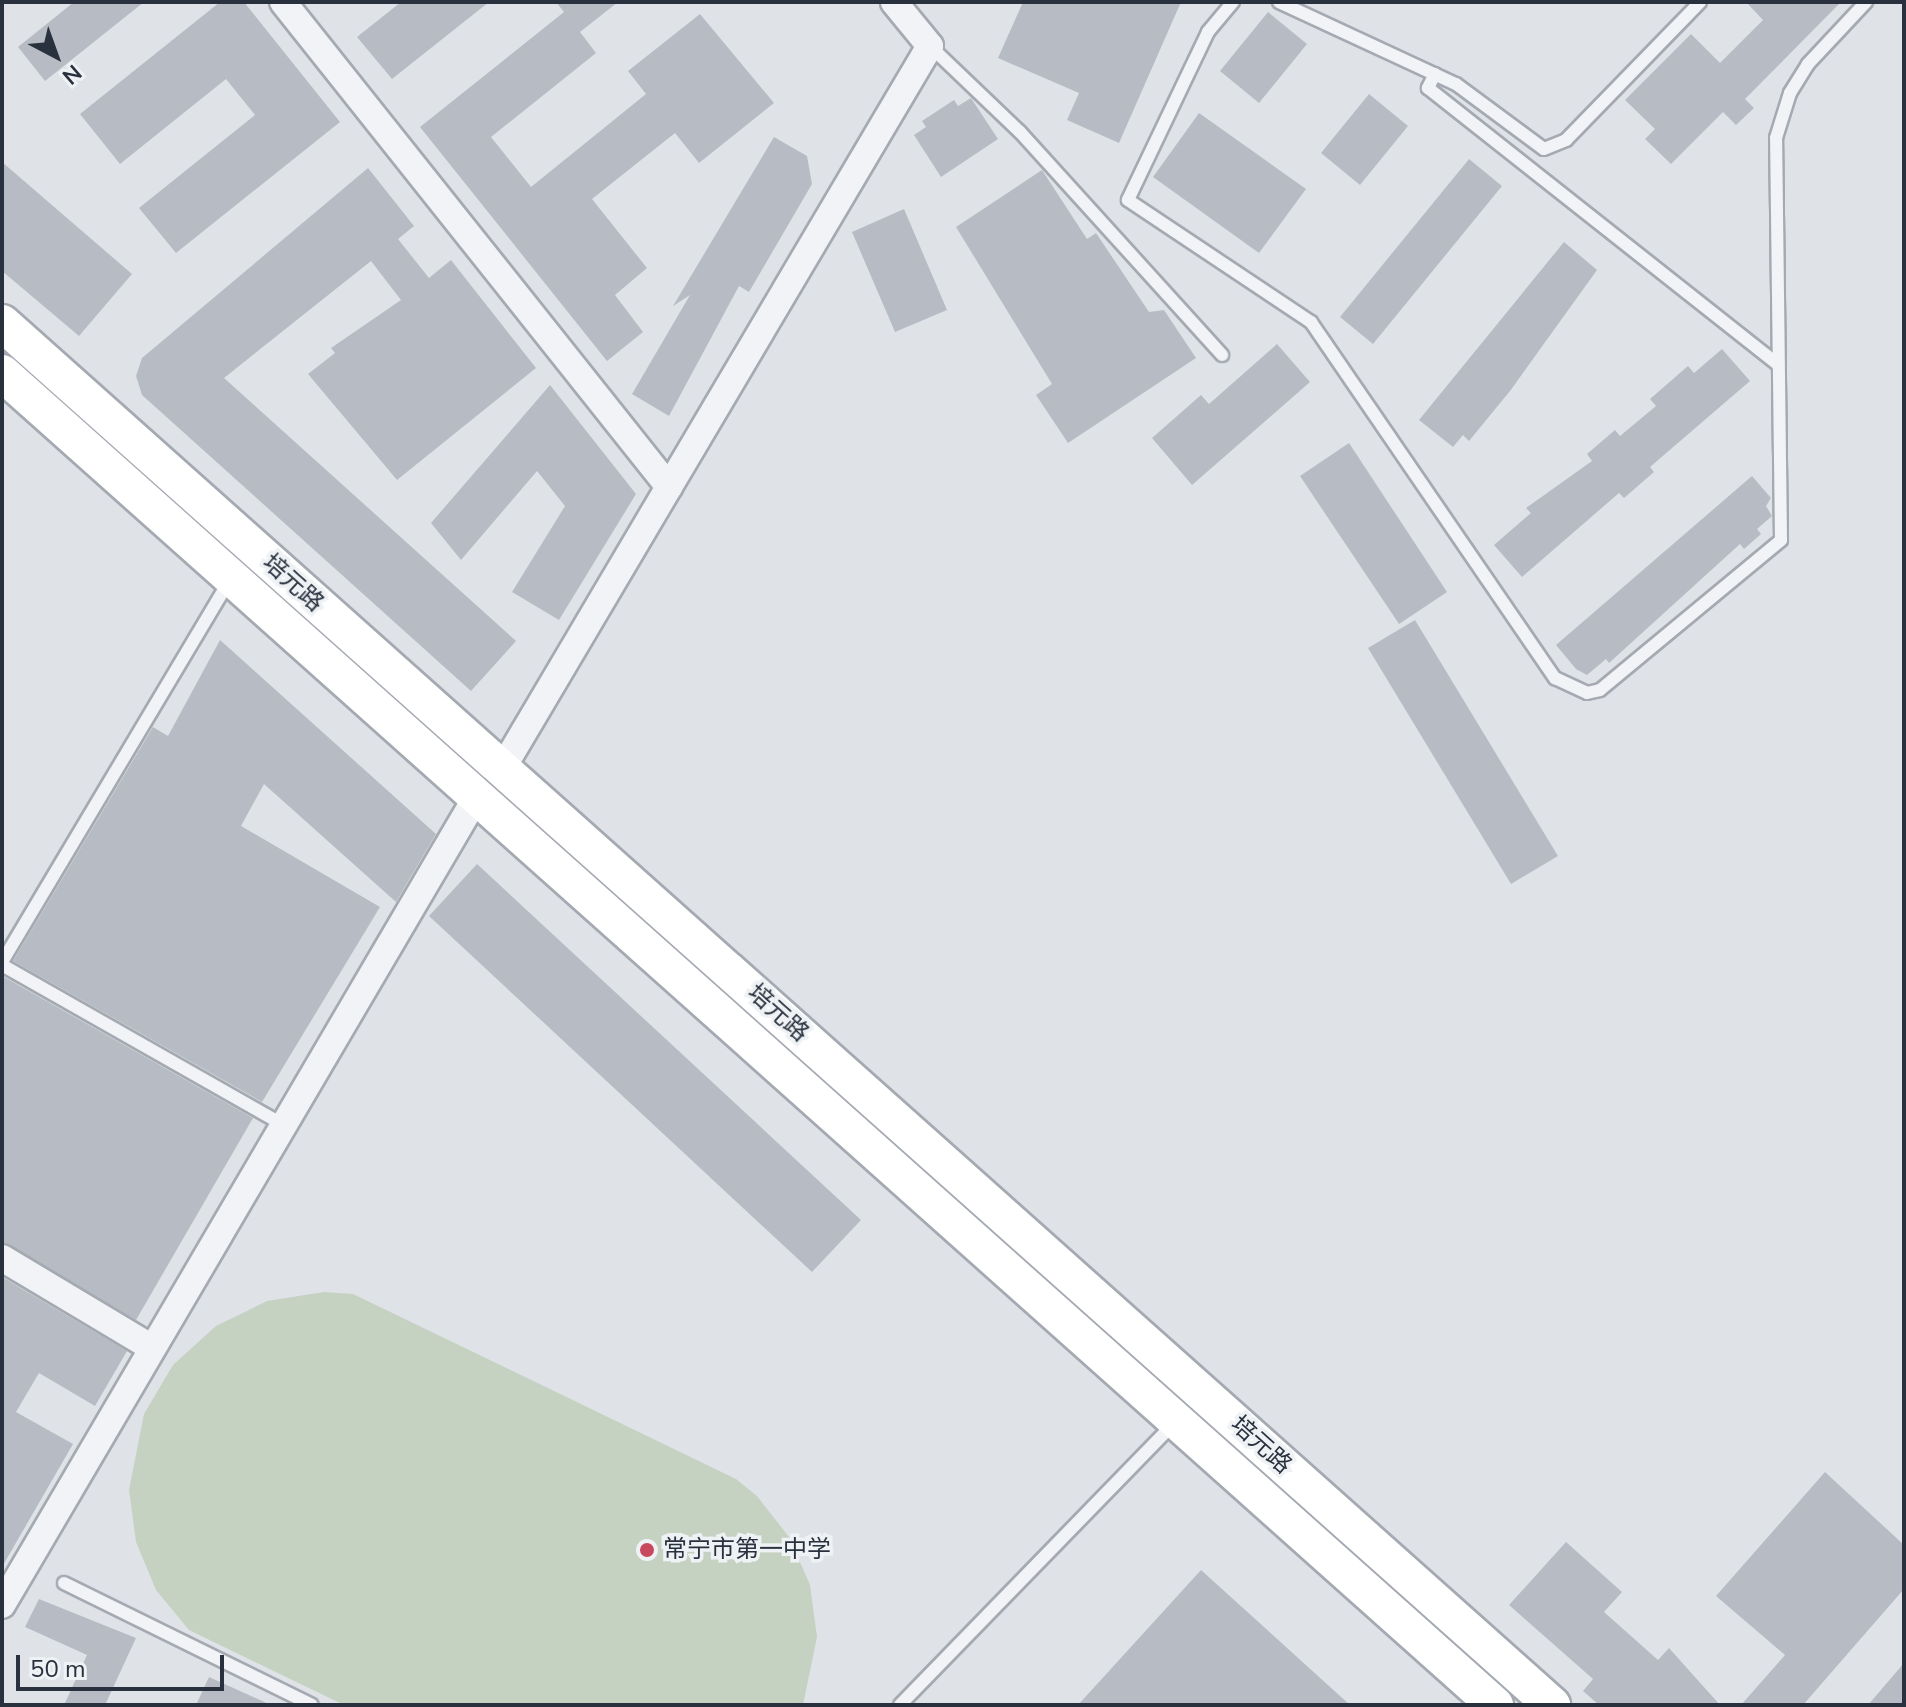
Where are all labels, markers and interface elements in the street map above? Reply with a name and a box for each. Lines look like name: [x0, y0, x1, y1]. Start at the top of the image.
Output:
north arrow: [16, 16, 96, 96]
text: N: [56, 57, 88, 91]
street label: 培元路: [257, 548, 329, 618]
street label: 培元路: [742, 978, 814, 1048]
street label: 培元路: [1225, 1410, 1297, 1480]
place label: 常宁市第一中学: [663, 1536, 831, 1564]
marker: 常宁市第一中学: [638, 1541, 656, 1559]
scale bar: [20, 1639, 228, 1689]
text: 50 m: [30, 1653, 86, 1685]

